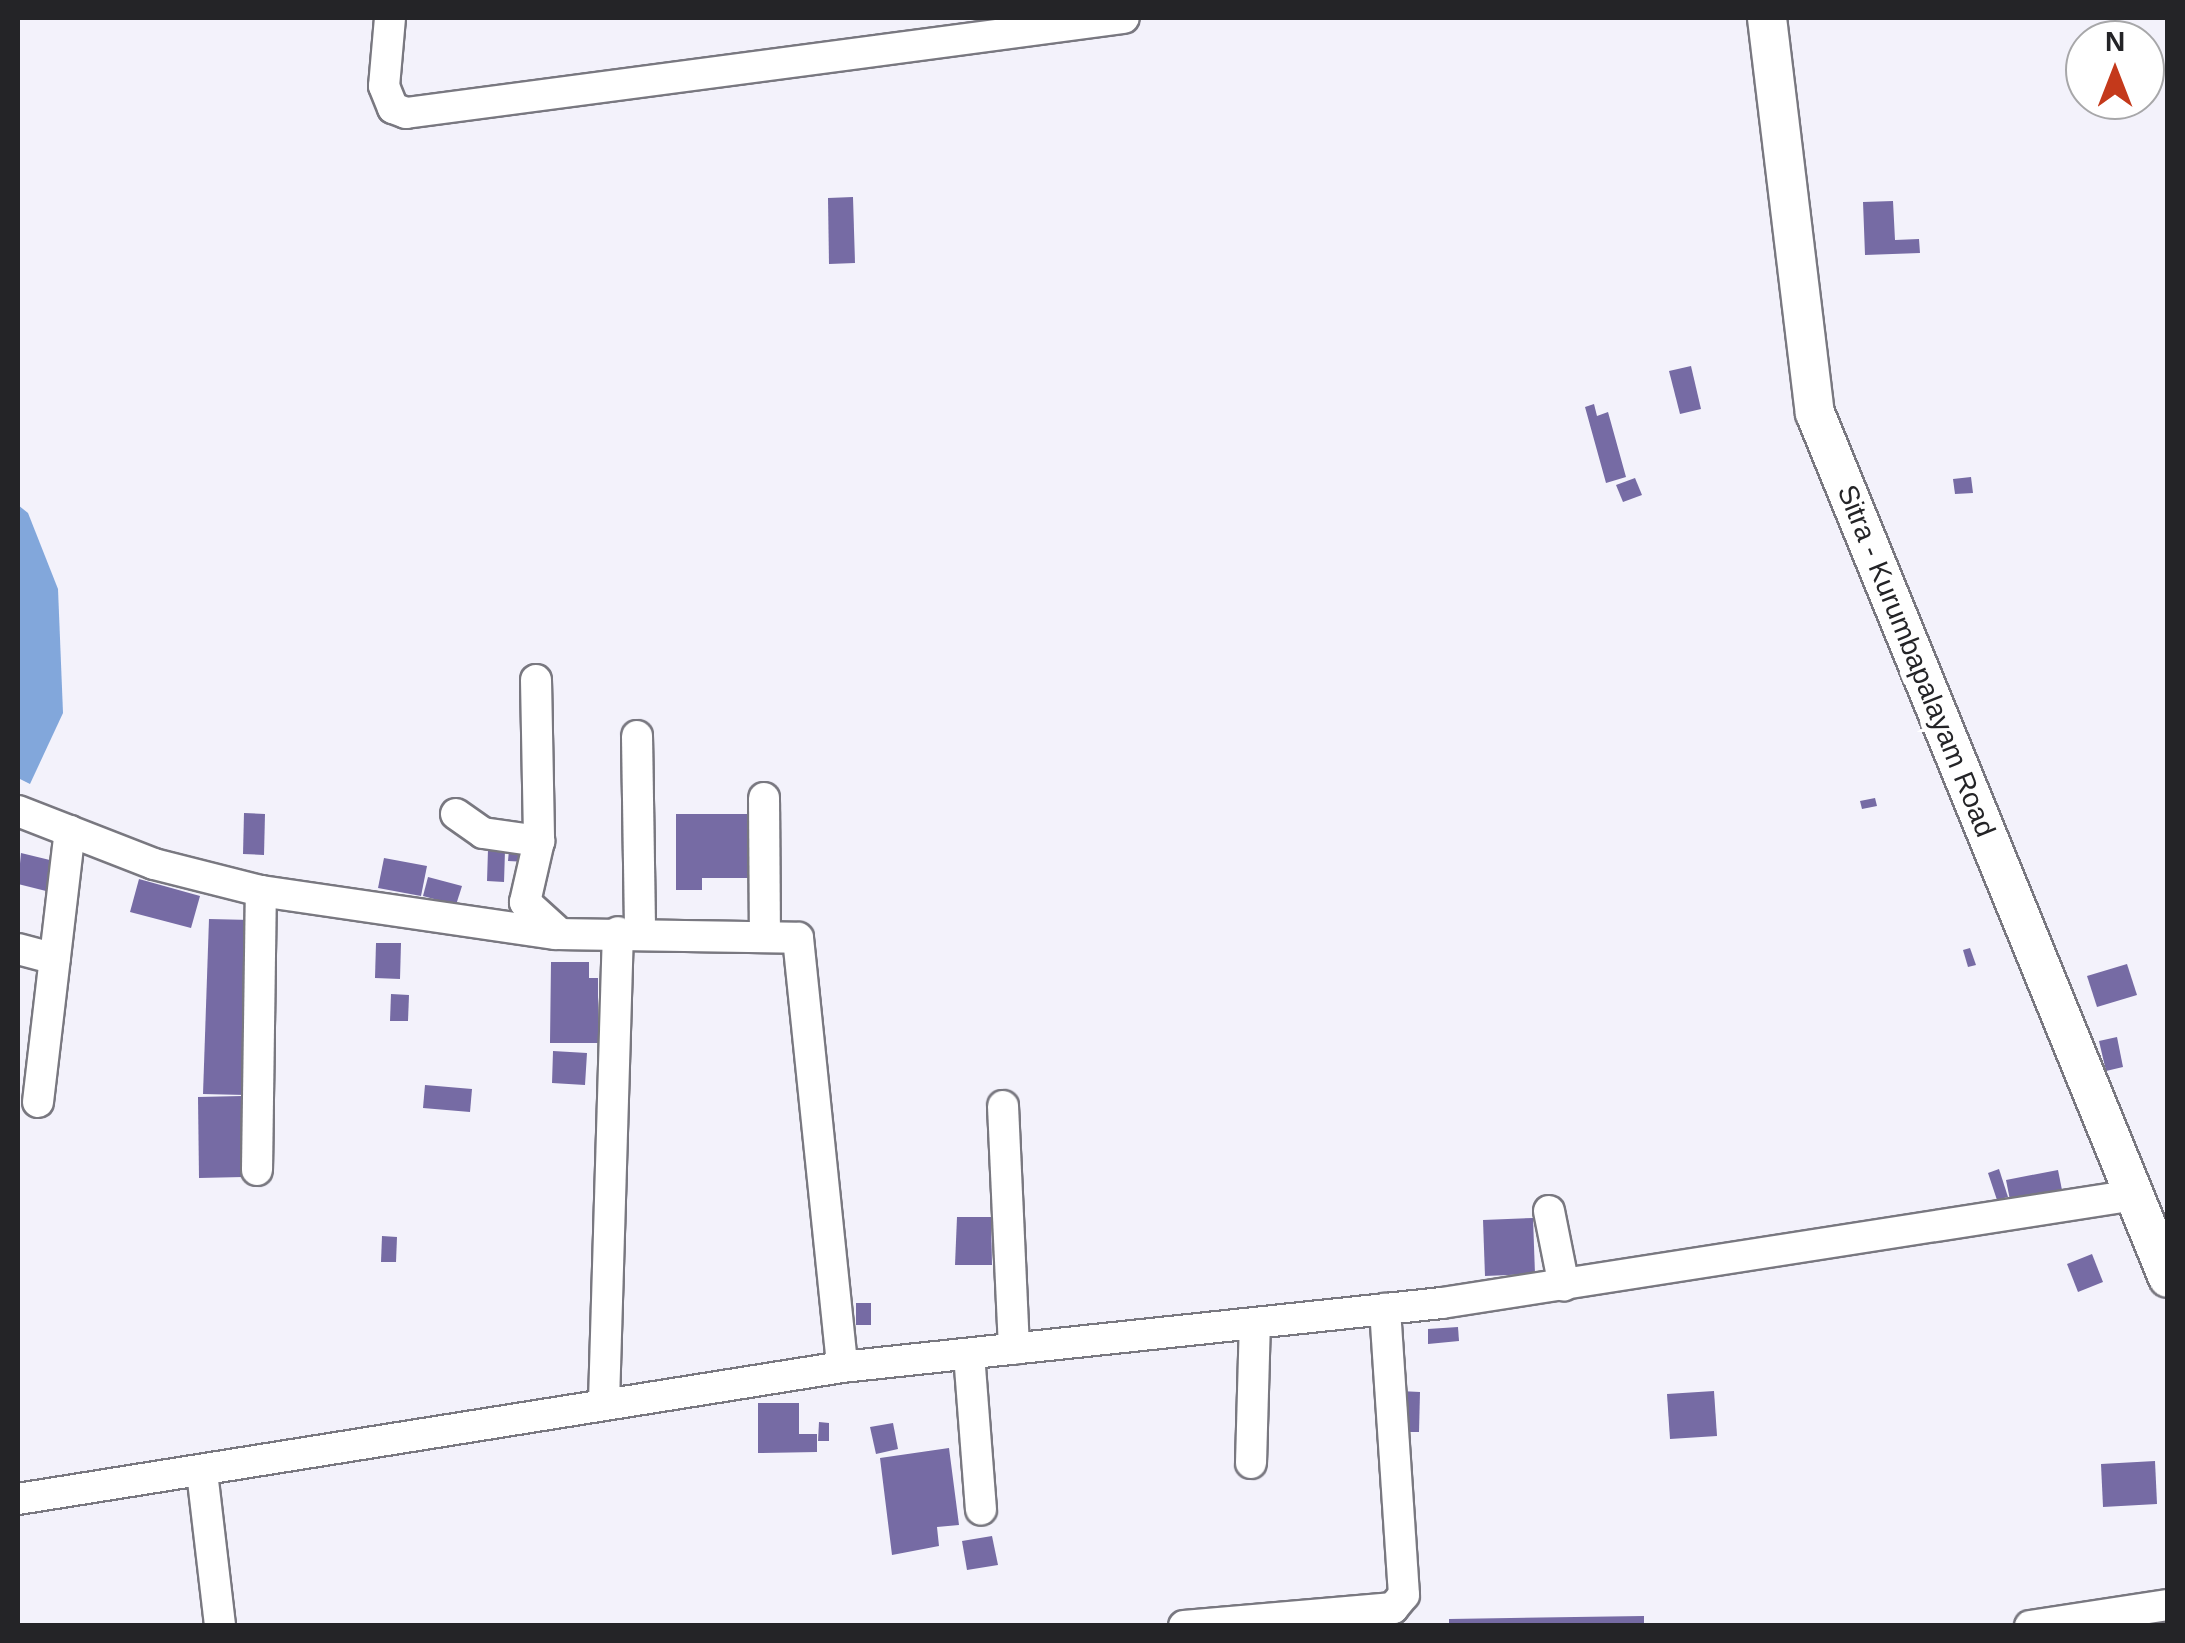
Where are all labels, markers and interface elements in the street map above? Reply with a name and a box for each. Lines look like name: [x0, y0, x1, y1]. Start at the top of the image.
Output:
north arrow: [2065, 20, 2165, 120]
text: N: [2105, 26, 2125, 57]
street label: Sitra - Kurumbapalayam Road: [1830, 480, 2002, 842]

